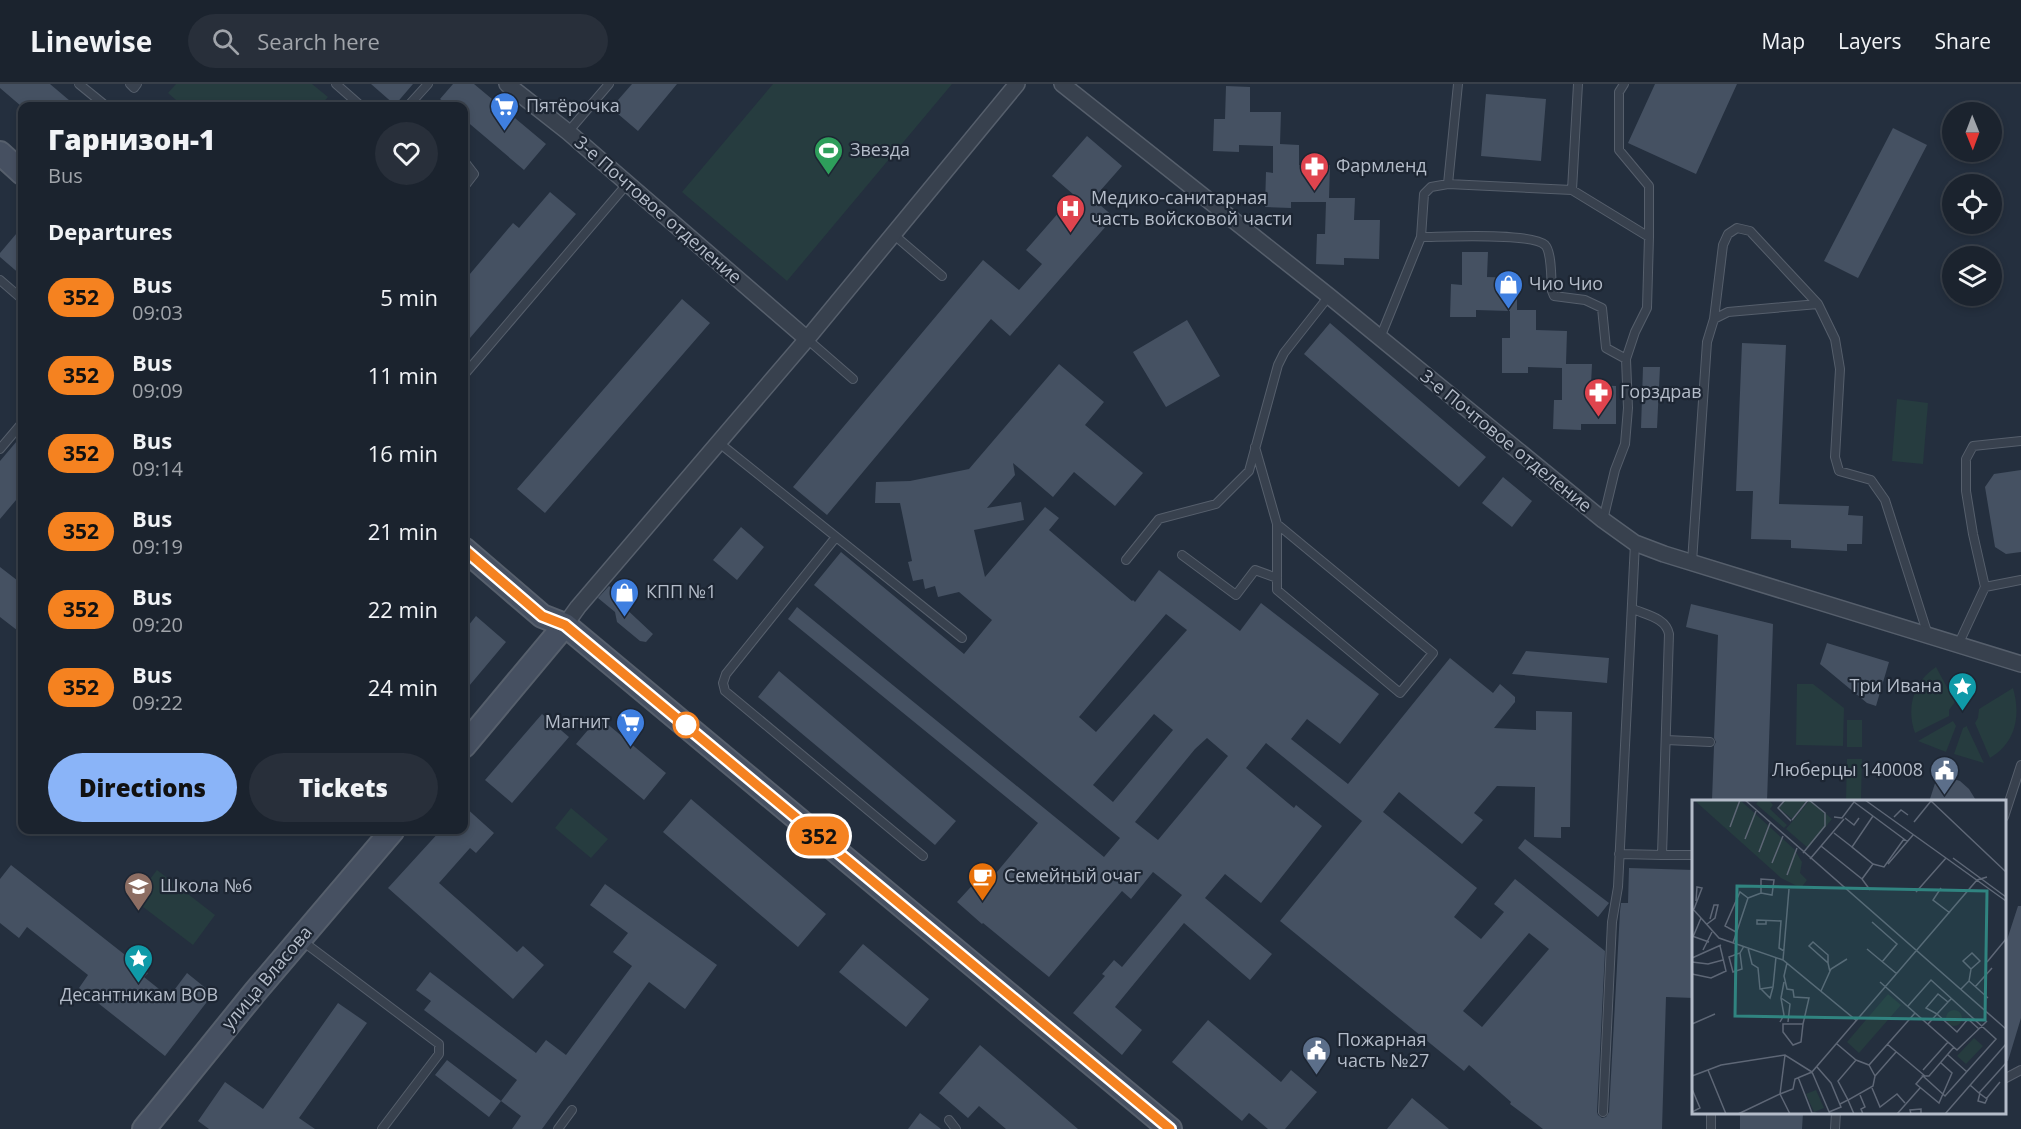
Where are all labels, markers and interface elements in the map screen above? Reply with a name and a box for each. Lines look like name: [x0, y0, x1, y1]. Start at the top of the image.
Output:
search box: [188, 14, 608, 68]
text: Linewise: [30, 22, 152, 60]
icon: search: [209, 25, 242, 58]
text: Search here: [257, 26, 380, 56]
text: Map: [1762, 27, 1805, 55]
text: Layers: [1838, 27, 1902, 55]
text: Share: [1935, 27, 1991, 55]
supermarket icon: Пятёрочка: [489, 90, 521, 132]
place label: Пятёрочка: [526, 93, 620, 117]
north arrow: [1942, 102, 2002, 162]
map controls: [1942, 102, 2002, 306]
text: Гарнизон-1: [48, 120, 215, 158]
button: heart: [375, 122, 438, 185]
street label: 3-е Почтовое отделение: [570, 130, 747, 289]
sports icon: Звезда: [813, 134, 845, 176]
place label: Звезда: [850, 137, 910, 161]
pharmacy icon: Фармленд: [1299, 150, 1331, 192]
place label: Фармленд: [1336, 153, 1427, 177]
text: Bus: [48, 162, 83, 189]
button: locate: [1942, 174, 2002, 234]
place label: Медико-санитарная часть войсковой части: [1091, 185, 1292, 230]
hospital icon: Медико-санитарная часть войсковой части: [1054, 192, 1086, 234]
text: Departures: [48, 216, 172, 246]
button: layers: [1942, 246, 2002, 306]
shop icon: Чио Чио: [1492, 268, 1524, 310]
text: Bus: [132, 269, 172, 299]
place label: Чио Чио: [1529, 271, 1603, 295]
text: 5 min: [380, 282, 438, 312]
text: 352: [63, 283, 99, 311]
text: 09:03: [132, 299, 183, 326]
text: Bus: [132, 347, 172, 377]
text: 11 min: [368, 360, 438, 390]
text: 352: [63, 361, 99, 389]
street label: 3-е Почтовое отделение: [1416, 364, 1597, 517]
pharmacy icon: Горздрав: [1583, 376, 1615, 418]
text: 09:09: [132, 377, 183, 404]
place label: Горздрав: [1620, 379, 1702, 403]
text: Bus: [132, 425, 172, 455]
text: 16 min: [368, 438, 438, 468]
text: 352: [63, 439, 99, 467]
text: 09:14: [132, 455, 183, 482]
text: Bus: [132, 503, 172, 533]
text: 21 min: [368, 516, 438, 546]
text: 352: [63, 517, 99, 545]
text: 09:19: [132, 533, 183, 560]
shop icon: КПП №1: [609, 576, 641, 618]
place label: КПП №1: [646, 579, 717, 603]
text: Bus: [132, 581, 172, 611]
text: 22 min: [368, 594, 438, 624]
text: 352: [63, 595, 99, 623]
text: 09:20: [132, 611, 183, 638]
text: Bus: [132, 659, 172, 689]
place icon: Три Ивана: [1947, 670, 1979, 712]
text: 24 min: [368, 672, 438, 702]
text: 352: [63, 673, 99, 701]
place label: Три Ивана: [1850, 673, 1942, 697]
text: 09:22: [132, 689, 183, 716]
supermarket icon: Магнит: [615, 706, 647, 748]
place label: Магнит: [545, 709, 611, 733]
unlabelled marker: [673, 712, 699, 738]
button: Directions: [48, 753, 237, 822]
button: Tickets: [249, 753, 438, 822]
public building icon: Люберцы 140008: [1928, 754, 1960, 796]
place label: Люберцы 140008: [1772, 757, 1923, 781]
inset map: [1692, 800, 2006, 1114]
line badge: 352: [784, 816, 854, 855]
text: 352: [801, 822, 837, 850]
cafe icon: Семейный очаг: [967, 860, 999, 902]
place label: Семейный очаг: [1004, 863, 1141, 887]
school or university icon: Школа №6: [123, 870, 155, 912]
place label: Школа №6: [160, 873, 252, 897]
street label: улица Власова: [216, 920, 317, 1034]
place icon: Десантникам ВОВ: [123, 942, 155, 984]
place label: Десантникам ВОВ: [60, 982, 218, 1006]
place label: Пожарная часть №27: [1337, 1027, 1429, 1072]
public building icon: Пожарная часть №27: [1300, 1034, 1332, 1076]

